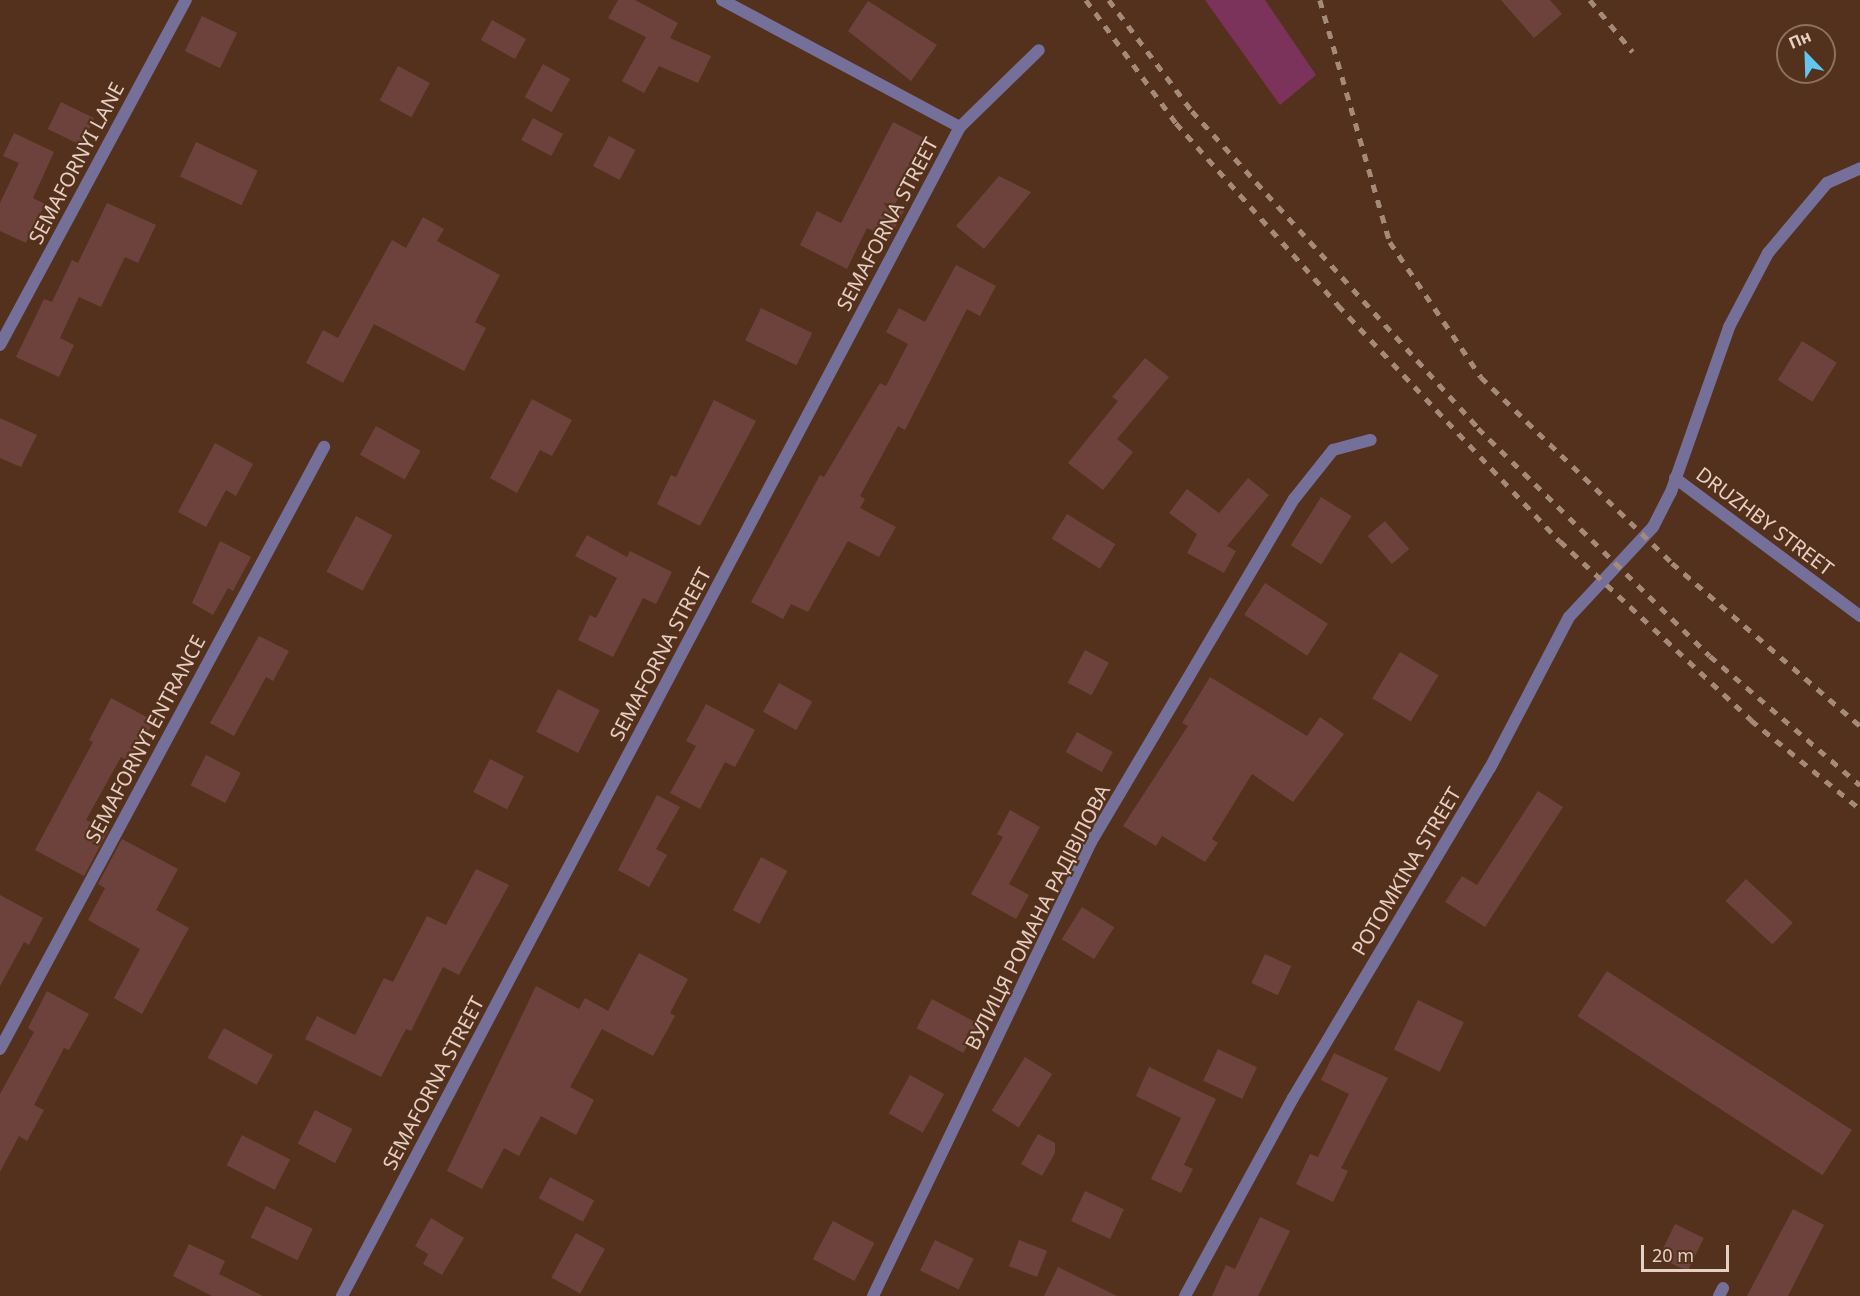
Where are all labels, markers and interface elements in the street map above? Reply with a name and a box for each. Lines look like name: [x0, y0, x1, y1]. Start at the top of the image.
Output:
north arrow: [1776, 24, 1836, 84]
text: Пн: [1785, 25, 1814, 54]
street label: SEMAFORNYI LANE: [23, 78, 129, 248]
street label: SEMAFORNA STREET: [831, 133, 943, 315]
street label: DRUZHBY STREET: [1692, 462, 1838, 580]
street label: SEMAFORNA STREET: [604, 563, 716, 745]
street label: SEMAFORNYI ENTRANCE: [80, 631, 210, 847]
street label: ВУЛИЦЯ РОМАНА РАДІВІЛОВА: [960, 781, 1114, 1053]
street label: POTOMKINA STREET: [1346, 783, 1466, 959]
street label: SEMAFORNA STREET: [377, 992, 489, 1174]
scale bar: [1644, 1233, 1732, 1271]
text: 20 m: [1652, 1243, 1694, 1267]

